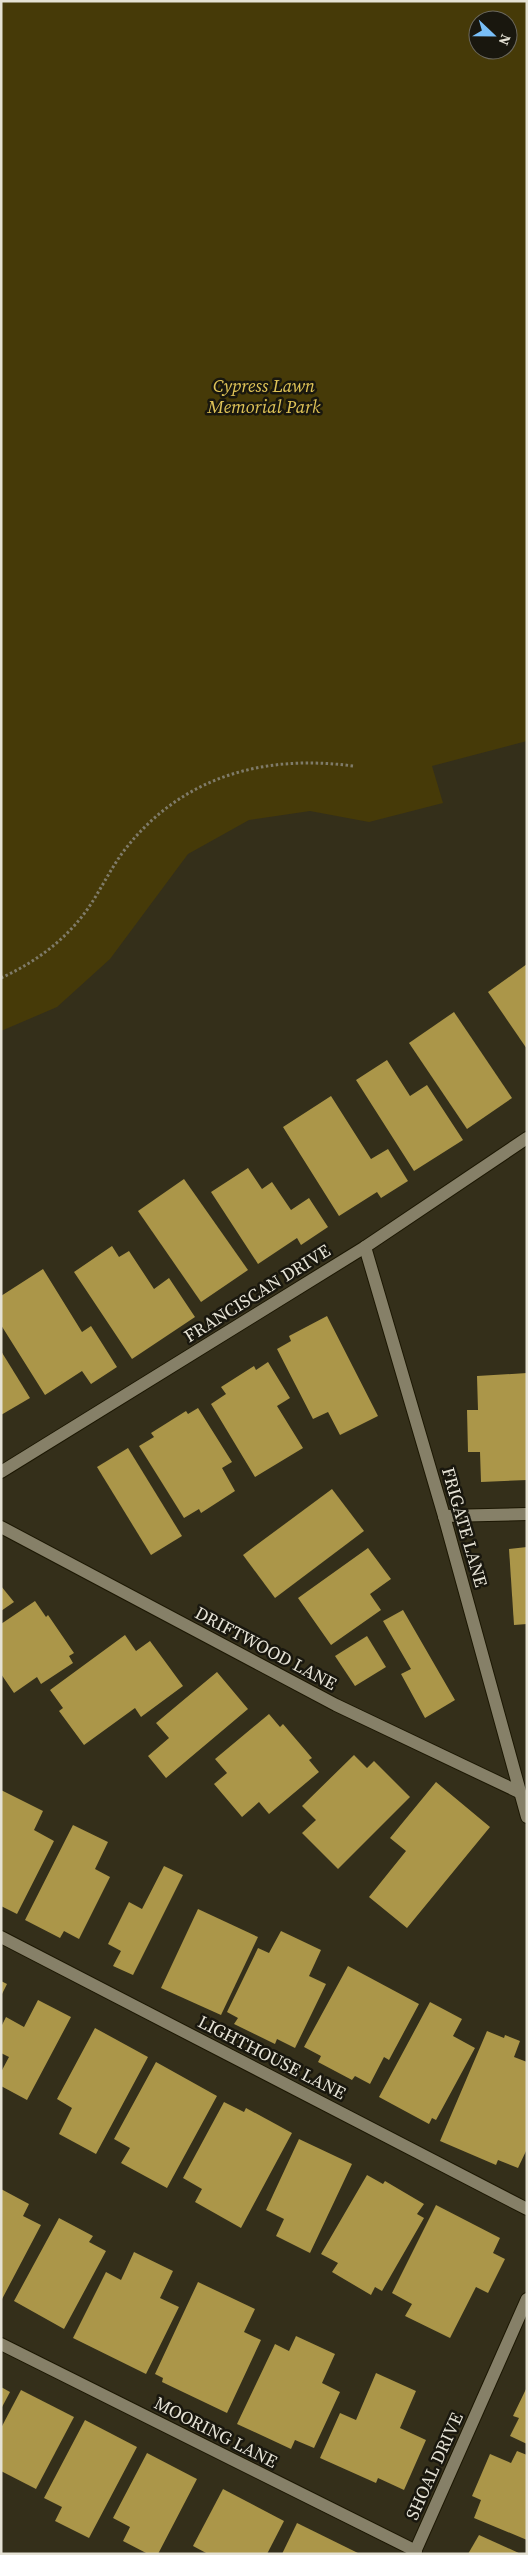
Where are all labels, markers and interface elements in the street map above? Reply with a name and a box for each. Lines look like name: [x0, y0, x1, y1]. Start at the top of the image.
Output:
north arrow: [468, 10, 518, 60]
text: N: [494, 31, 516, 48]
park label: Cypress Lawn Memorial Park: [207, 373, 321, 419]
street label: FRANCISCAN DRIVE: [179, 1238, 335, 1348]
street label: FRIGATE LANE: [436, 1464, 494, 1590]
street label: DRIFTWOOD LANE: [191, 1600, 341, 1696]
street label: LIGHTHOUSE LANE: [194, 2009, 350, 2105]
street label: MOORING LANE: [150, 2390, 282, 2474]
street label: SHOAL DRIVE: [399, 2408, 469, 2524]

